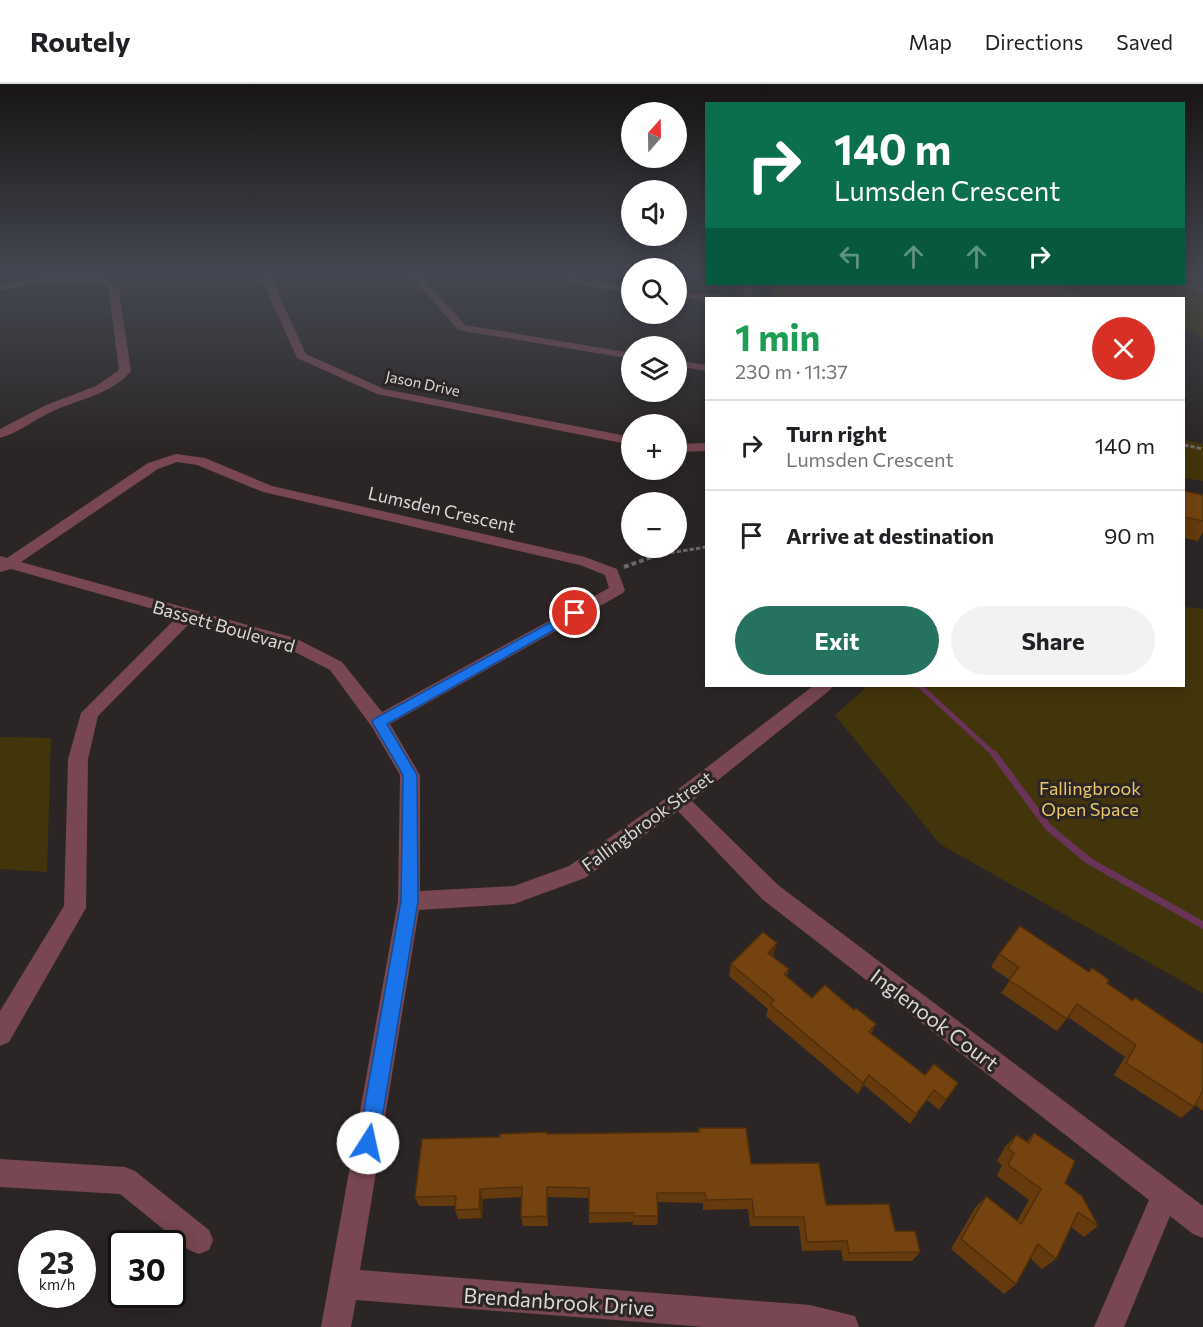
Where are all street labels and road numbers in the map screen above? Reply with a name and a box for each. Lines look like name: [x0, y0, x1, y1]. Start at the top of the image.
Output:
street label: Jason Drive: [384, 366, 462, 400]
street label: Lumsden Crescent: [366, 481, 518, 537]
street label: Bassett Boulevard: [150, 595, 298, 657]
street label: Fallingbrook Street: [577, 766, 717, 876]
street label: Inglenook Court: [866, 963, 1004, 1075]
street label: Brendanbrook Drive: [463, 1282, 655, 1320]

